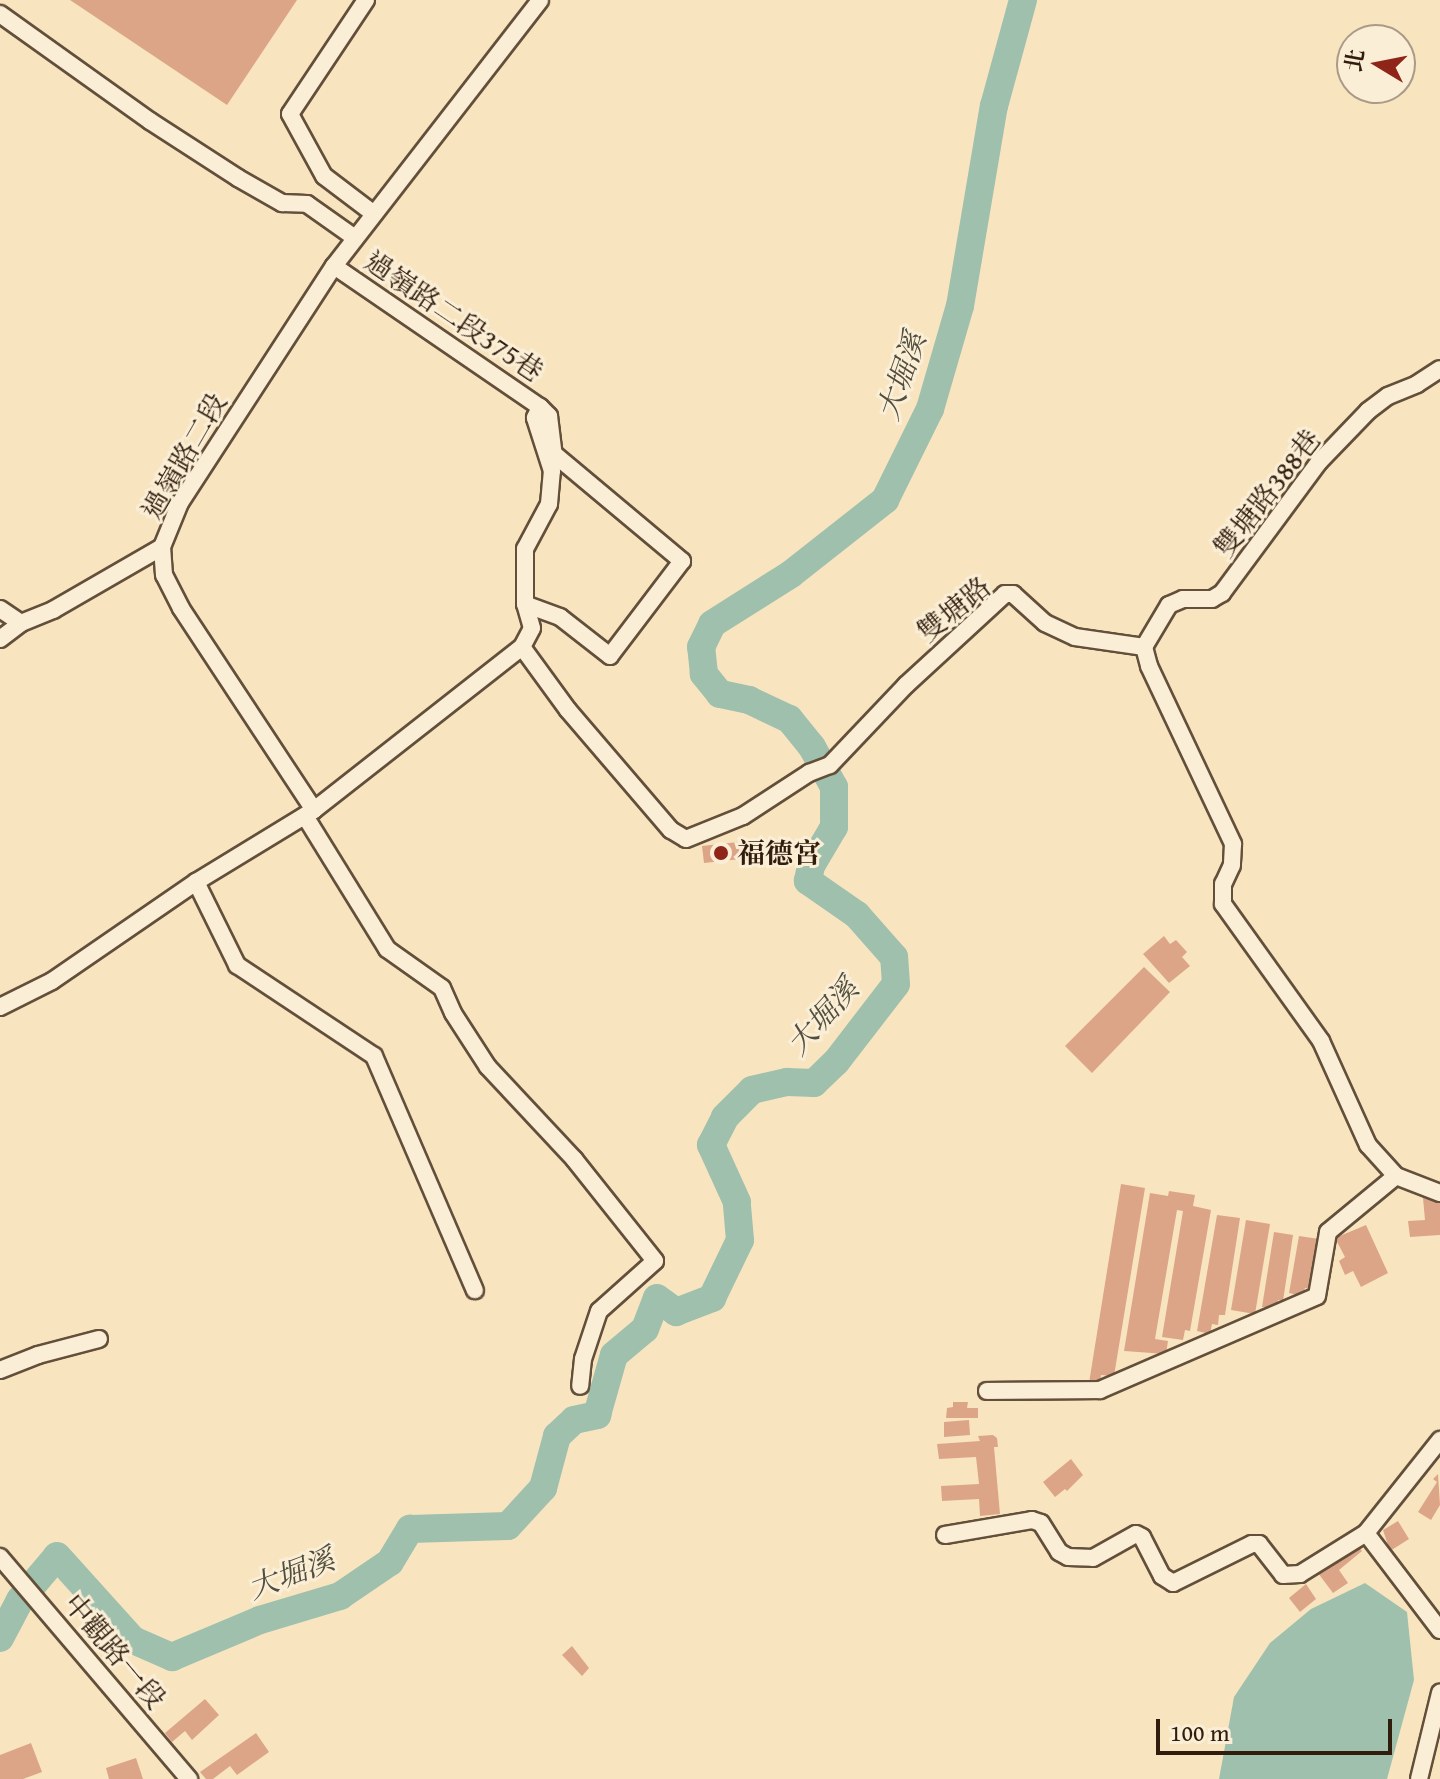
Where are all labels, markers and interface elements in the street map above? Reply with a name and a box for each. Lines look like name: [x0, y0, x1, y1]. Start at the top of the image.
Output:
north arrow: [1336, 24, 1416, 104]
text: 北: [1337, 47, 1372, 74]
street label: 過嶺路二段375巷: [358, 244, 550, 388]
water label: 大堀溪: [869, 328, 933, 424]
street label: 過嶺路二段: [134, 387, 234, 525]
street label: 雙塘路388巷: [1207, 423, 1327, 563]
street label: 雙塘路: [911, 570, 997, 648]
place label: 福德宮: [737, 836, 821, 870]
marker: 福德宮: [712, 844, 730, 862]
water label: 大堀溪: [779, 971, 865, 1061]
water label: 大堀溪: [243, 1540, 339, 1606]
street label: 中觀路一段: [57, 1587, 173, 1715]
scale bar: [1160, 1703, 1396, 1753]
text: 100 m: [1170, 1715, 1230, 1750]

